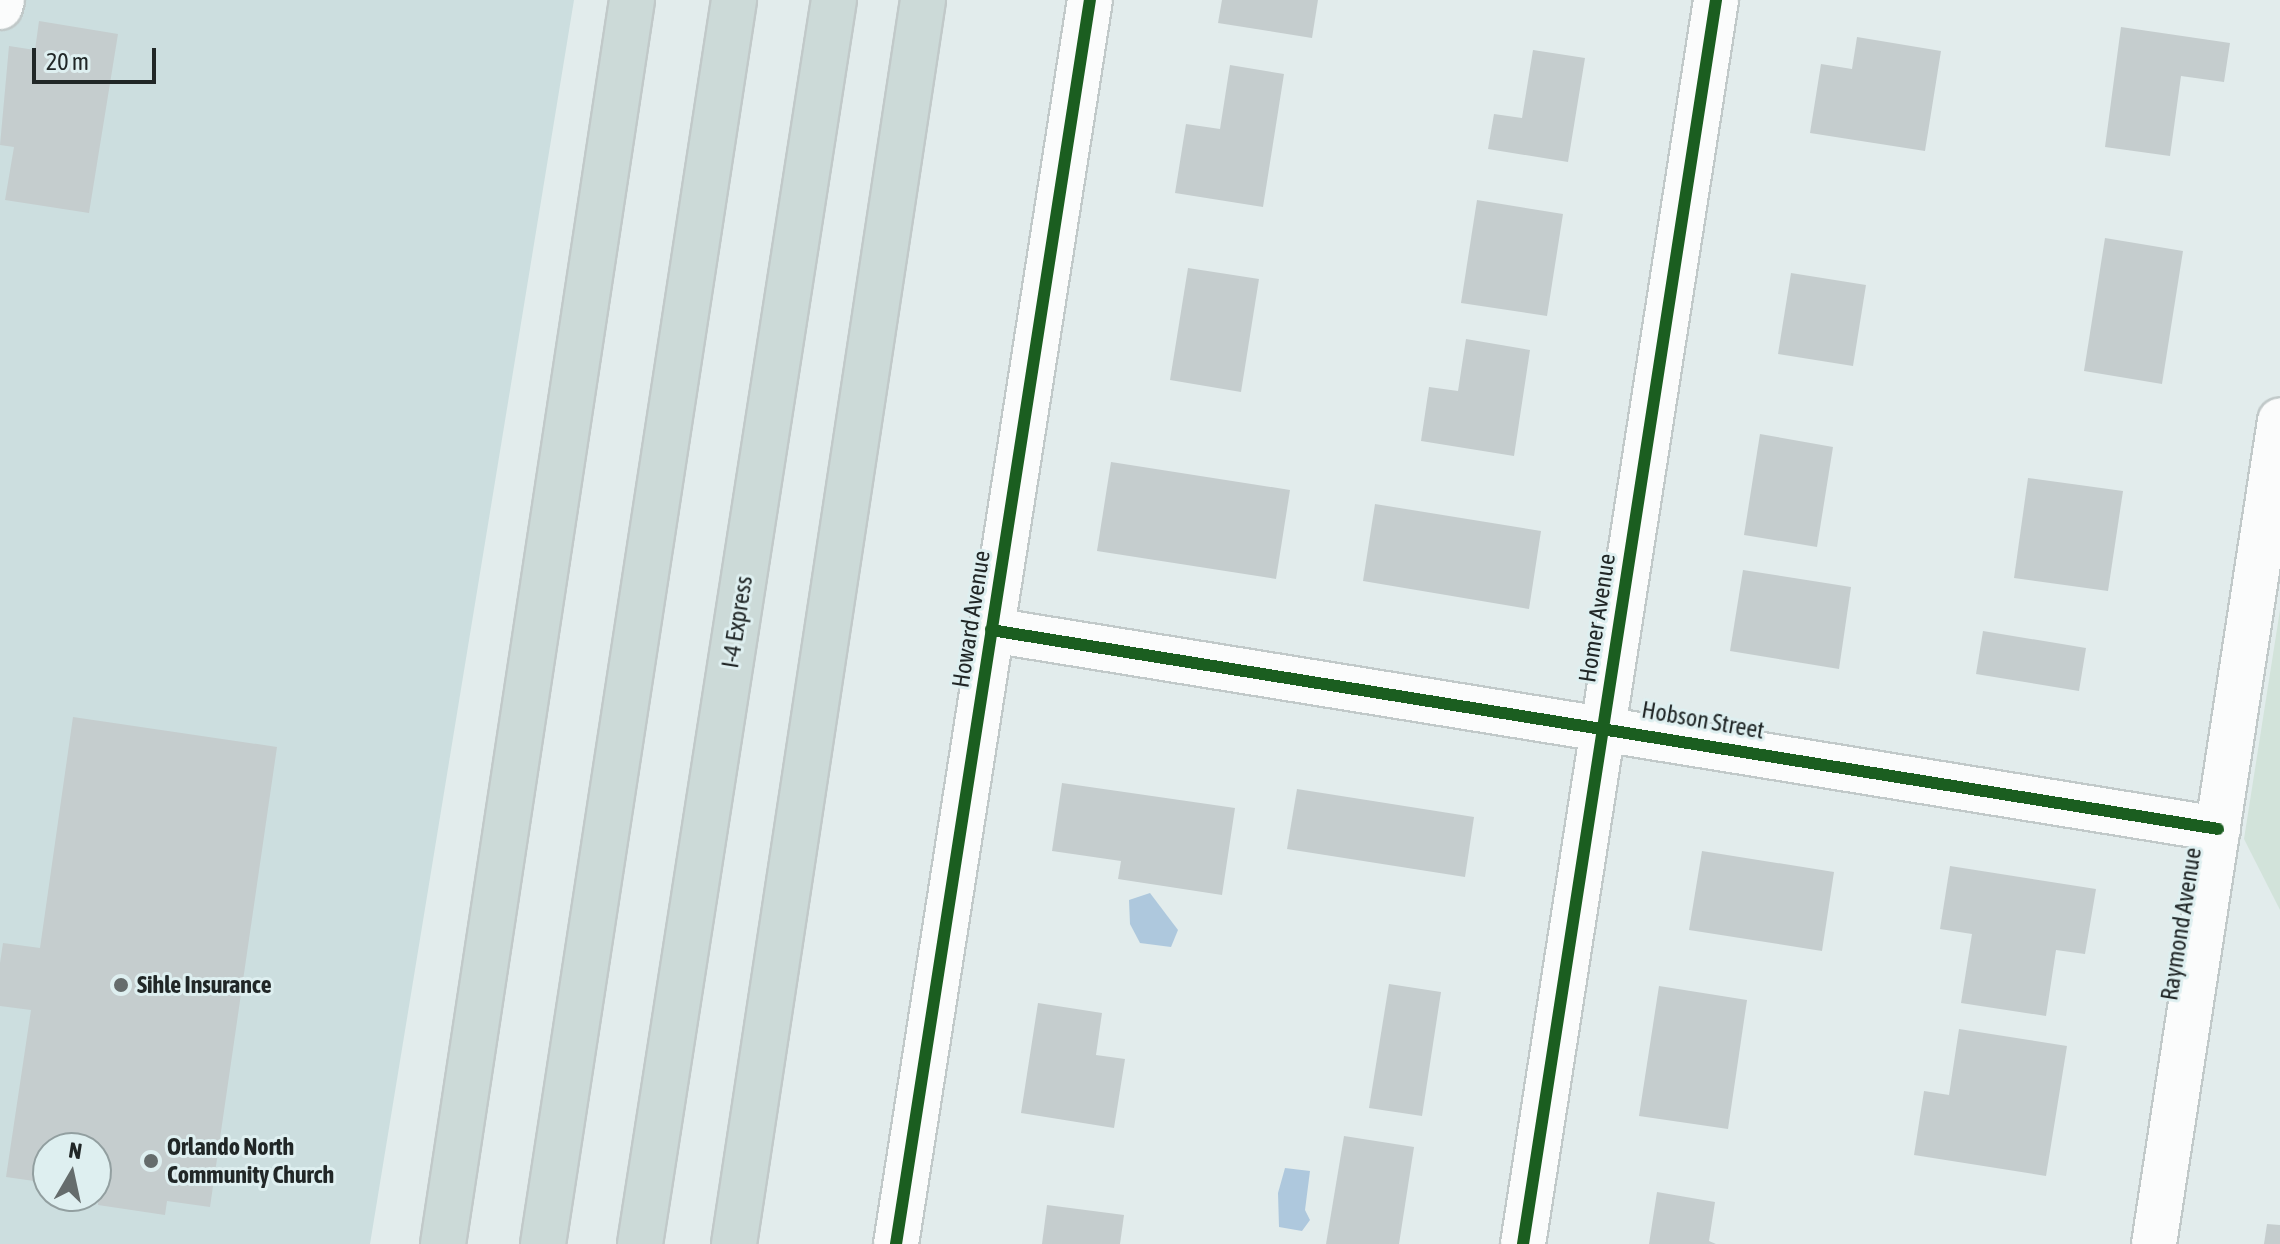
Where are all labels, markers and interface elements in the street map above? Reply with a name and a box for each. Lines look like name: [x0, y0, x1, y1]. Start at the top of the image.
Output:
scale bar: [36, 32, 160, 82]
text: 20 m: [46, 48, 89, 75]
street label: Howard Avenue: [946, 548, 996, 690]
street label: Homer Avenue: [1573, 551, 1621, 685]
street label: I-4 Express: [716, 574, 758, 670]
street label: Hobson Street: [1639, 695, 1767, 745]
street label: Raymond Avenue: [2155, 846, 2207, 1002]
place label: Sihle Insurance: [137, 971, 272, 999]
marker: Sihle Insurance: [112, 976, 130, 994]
north arrow: [32, 1132, 112, 1212]
place label: Orlando North Community Church: [167, 1133, 334, 1189]
text: N: [67, 1136, 84, 1164]
marker: Orlando North Community Church: [142, 1152, 160, 1170]

